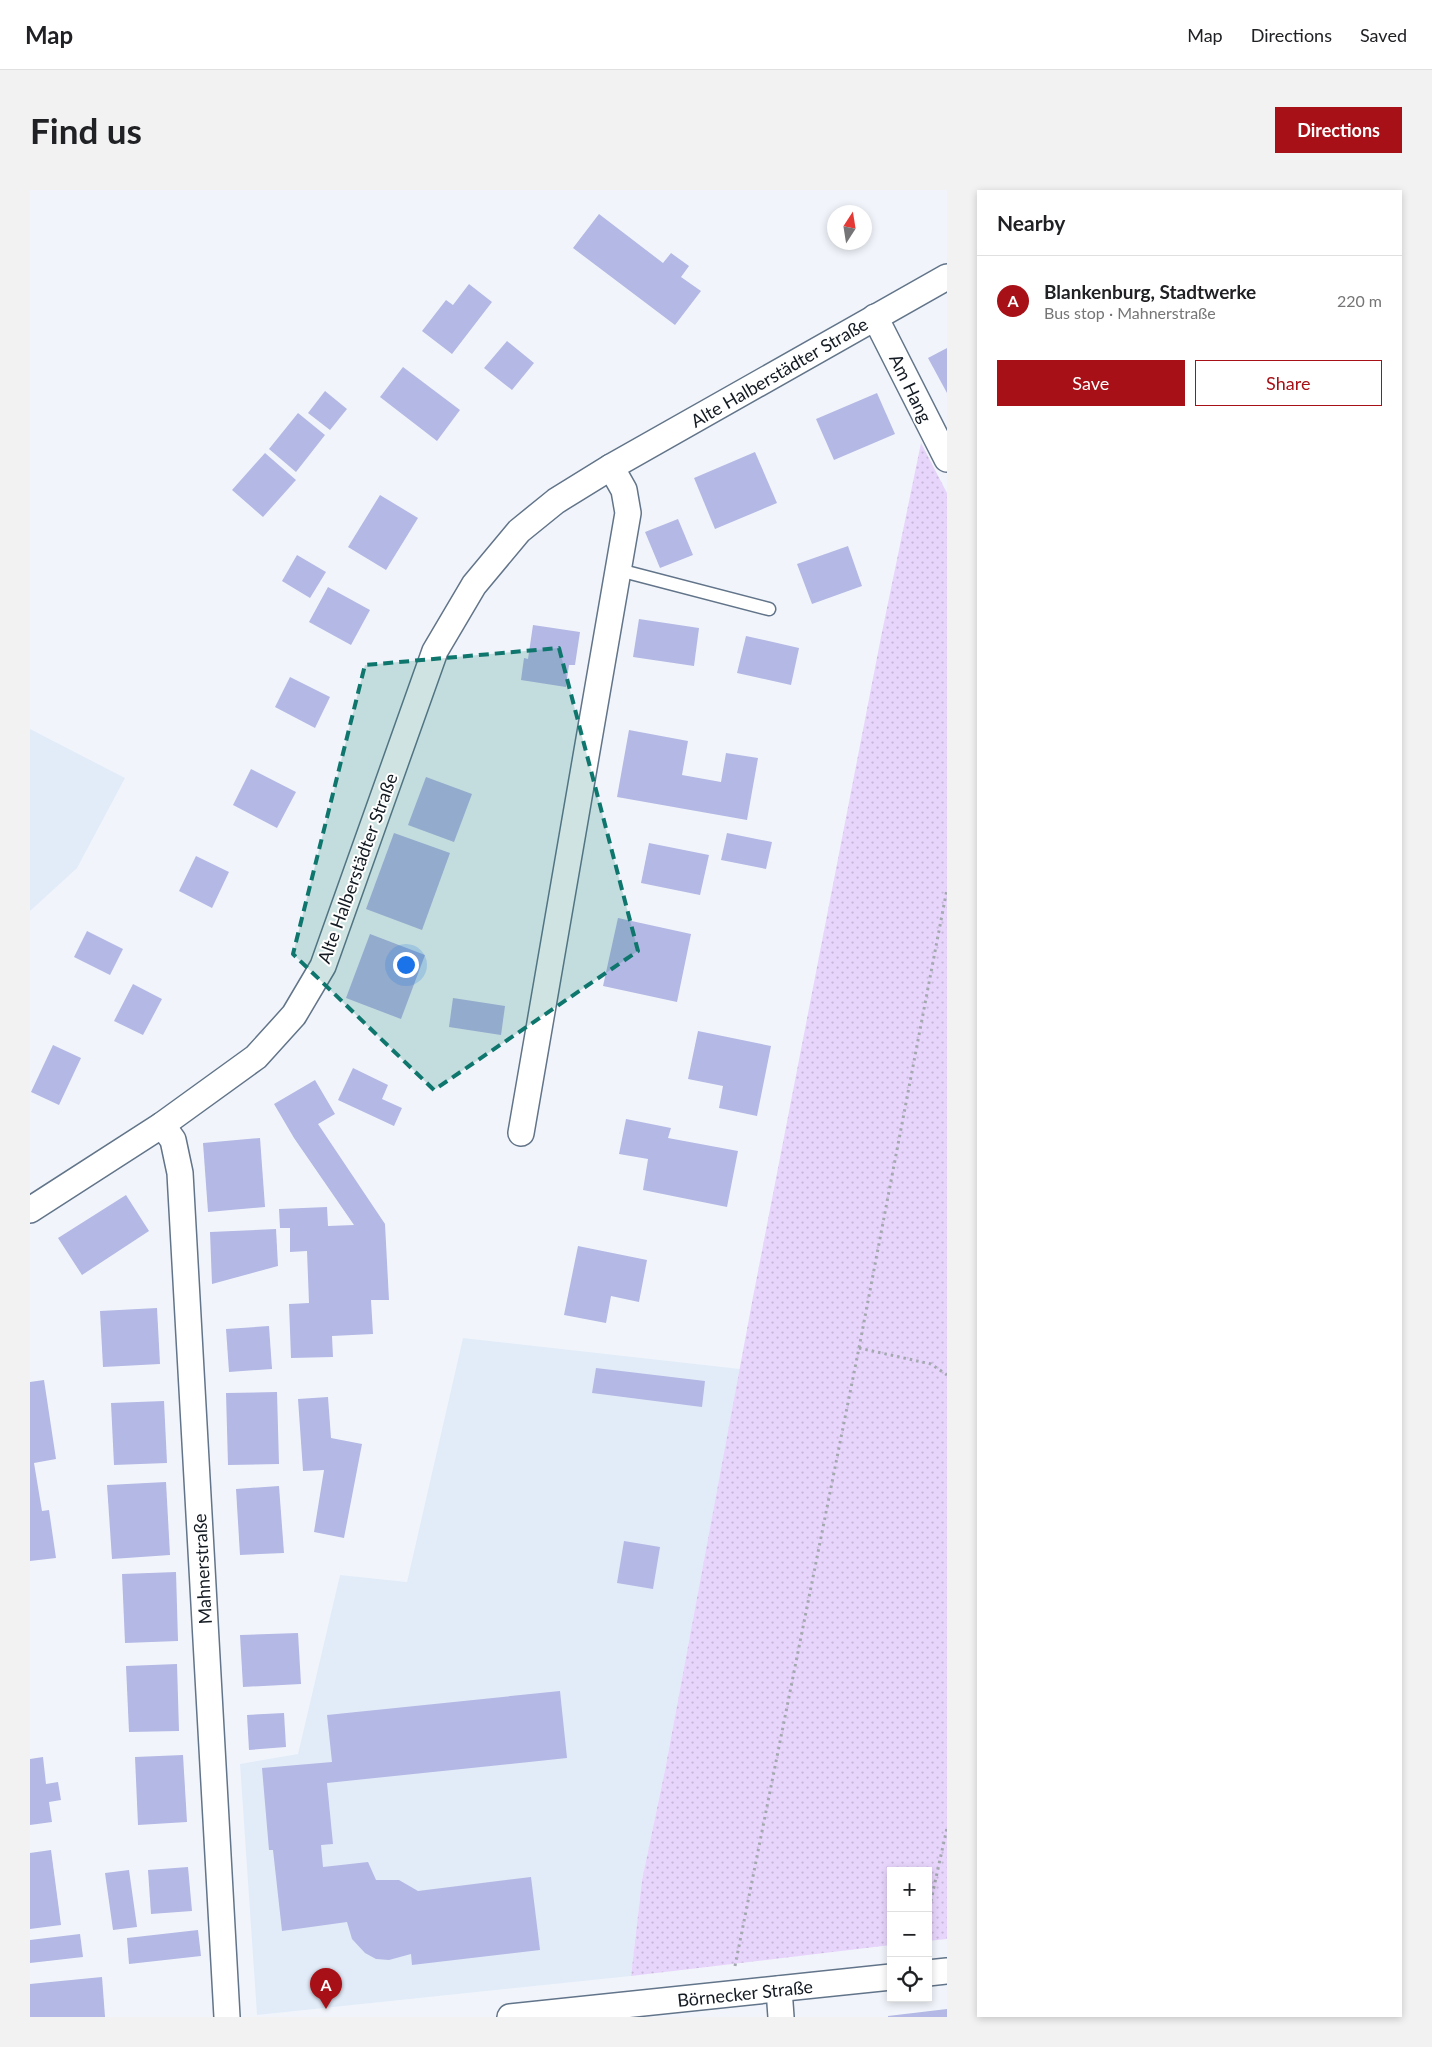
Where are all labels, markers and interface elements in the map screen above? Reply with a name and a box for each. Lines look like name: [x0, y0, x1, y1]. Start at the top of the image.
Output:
text: Map: [25, 20, 73, 49]
text: Map: [1187, 24, 1223, 46]
text: Directions: [1251, 24, 1332, 46]
text: Saved: [1360, 24, 1407, 46]
button: Directions: [1275, 107, 1402, 153]
text: Find us: [30, 109, 142, 151]
north arrow: [827, 205, 872, 250]
text: Nearby: [997, 210, 1065, 235]
text: Blankenburg, Stadtwerke: [1044, 280, 1256, 303]
text: A: [1007, 291, 1019, 310]
text: 220 m: [1337, 291, 1382, 310]
text: Bus stop · Mahnerstraße: [1044, 303, 1216, 322]
street label: Alte Halberstädter Straße: [687, 312, 871, 432]
street label: Am Hang: [885, 350, 937, 426]
button: Save: [997, 360, 1185, 406]
button: Share: [1195, 360, 1382, 406]
street label: Alte Halberstädter Straße: [312, 770, 402, 966]
your location: [393, 952, 419, 978]
street label: Mahnerstraße: [188, 1513, 216, 1625]
map controls: [887, 1867, 932, 2002]
button: +: [887, 1867, 932, 1912]
button: −: [887, 1912, 932, 1957]
button: locate: [887, 1957, 932, 2002]
pin: A: [310, 1968, 342, 2009]
street label: Börnecker Straße: [676, 1975, 814, 2011]

